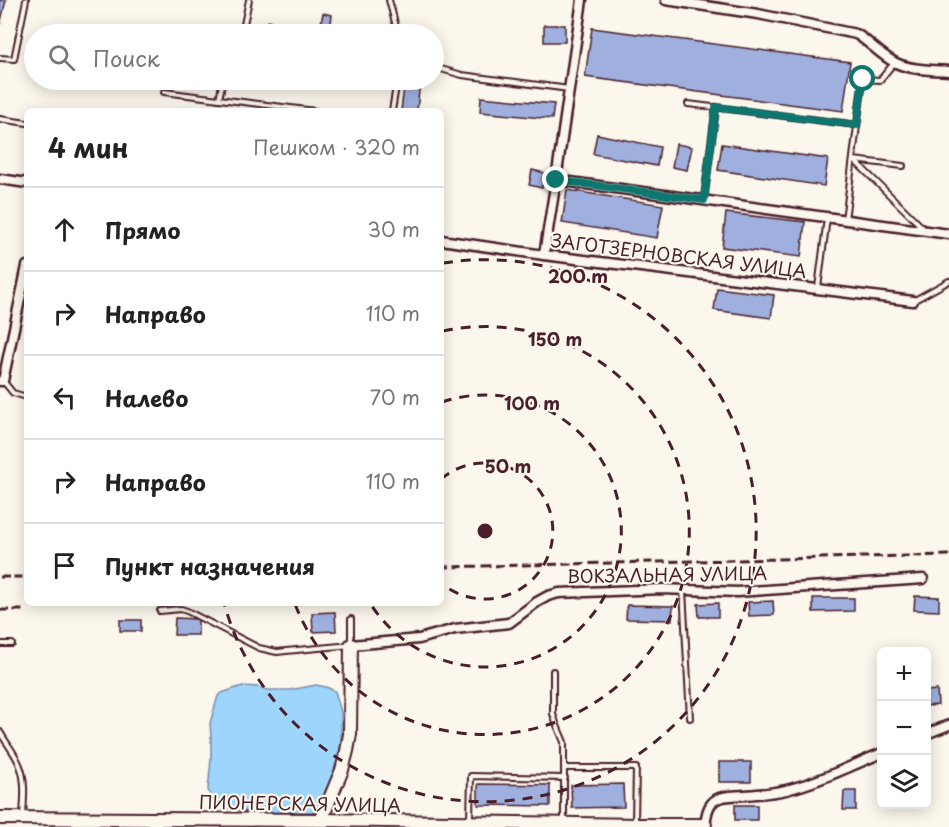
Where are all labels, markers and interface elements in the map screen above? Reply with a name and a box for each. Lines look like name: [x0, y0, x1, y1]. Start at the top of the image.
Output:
search box: [24, 24, 444, 90]
icon: search: [45, 41, 78, 74]
text: Поиск: [93, 41, 160, 74]
route start: [849, 65, 875, 91]
text: 4 мин: [48, 128, 129, 167]
text: Пешком · 320 m: [253, 132, 420, 162]
route end: [542, 166, 568, 192]
icon: ahead: [48, 213, 81, 246]
text: Прямо: [105, 213, 180, 246]
text: 30 m: [367, 214, 420, 244]
street label: ЗАГОТЗЕРНОВСКАЯ УЛИЦА: [550, 226, 809, 284]
text: 200 m: [548, 262, 608, 289]
icon: right: [48, 297, 81, 330]
text: Направо: [105, 297, 206, 330]
text: 110 m: [366, 298, 420, 328]
text: 150 m: [528, 325, 582, 352]
icon: left: [48, 381, 81, 414]
text: Налево: [105, 381, 188, 414]
text: 70 m: [370, 382, 420, 412]
text: 100 m: [504, 389, 560, 416]
text: 50 m: [485, 452, 531, 479]
icon: right: [48, 465, 81, 498]
text: Направо: [105, 465, 206, 498]
text: 110 m: [366, 466, 420, 496]
centre of rings: [475, 521, 495, 541]
icon: arrive: [48, 549, 81, 582]
text: Пункт назначения: [105, 549, 315, 582]
street label: ВОКЗАЛЬНАЯ УЛИЦА: [567, 559, 767, 589]
map controls: [877, 647, 931, 809]
button: +: [877, 647, 931, 701]
button: −: [877, 701, 931, 755]
button: layers: [877, 755, 931, 809]
street label: ПИОНЕРСКАЯ УЛИЦА: [199, 788, 401, 818]

